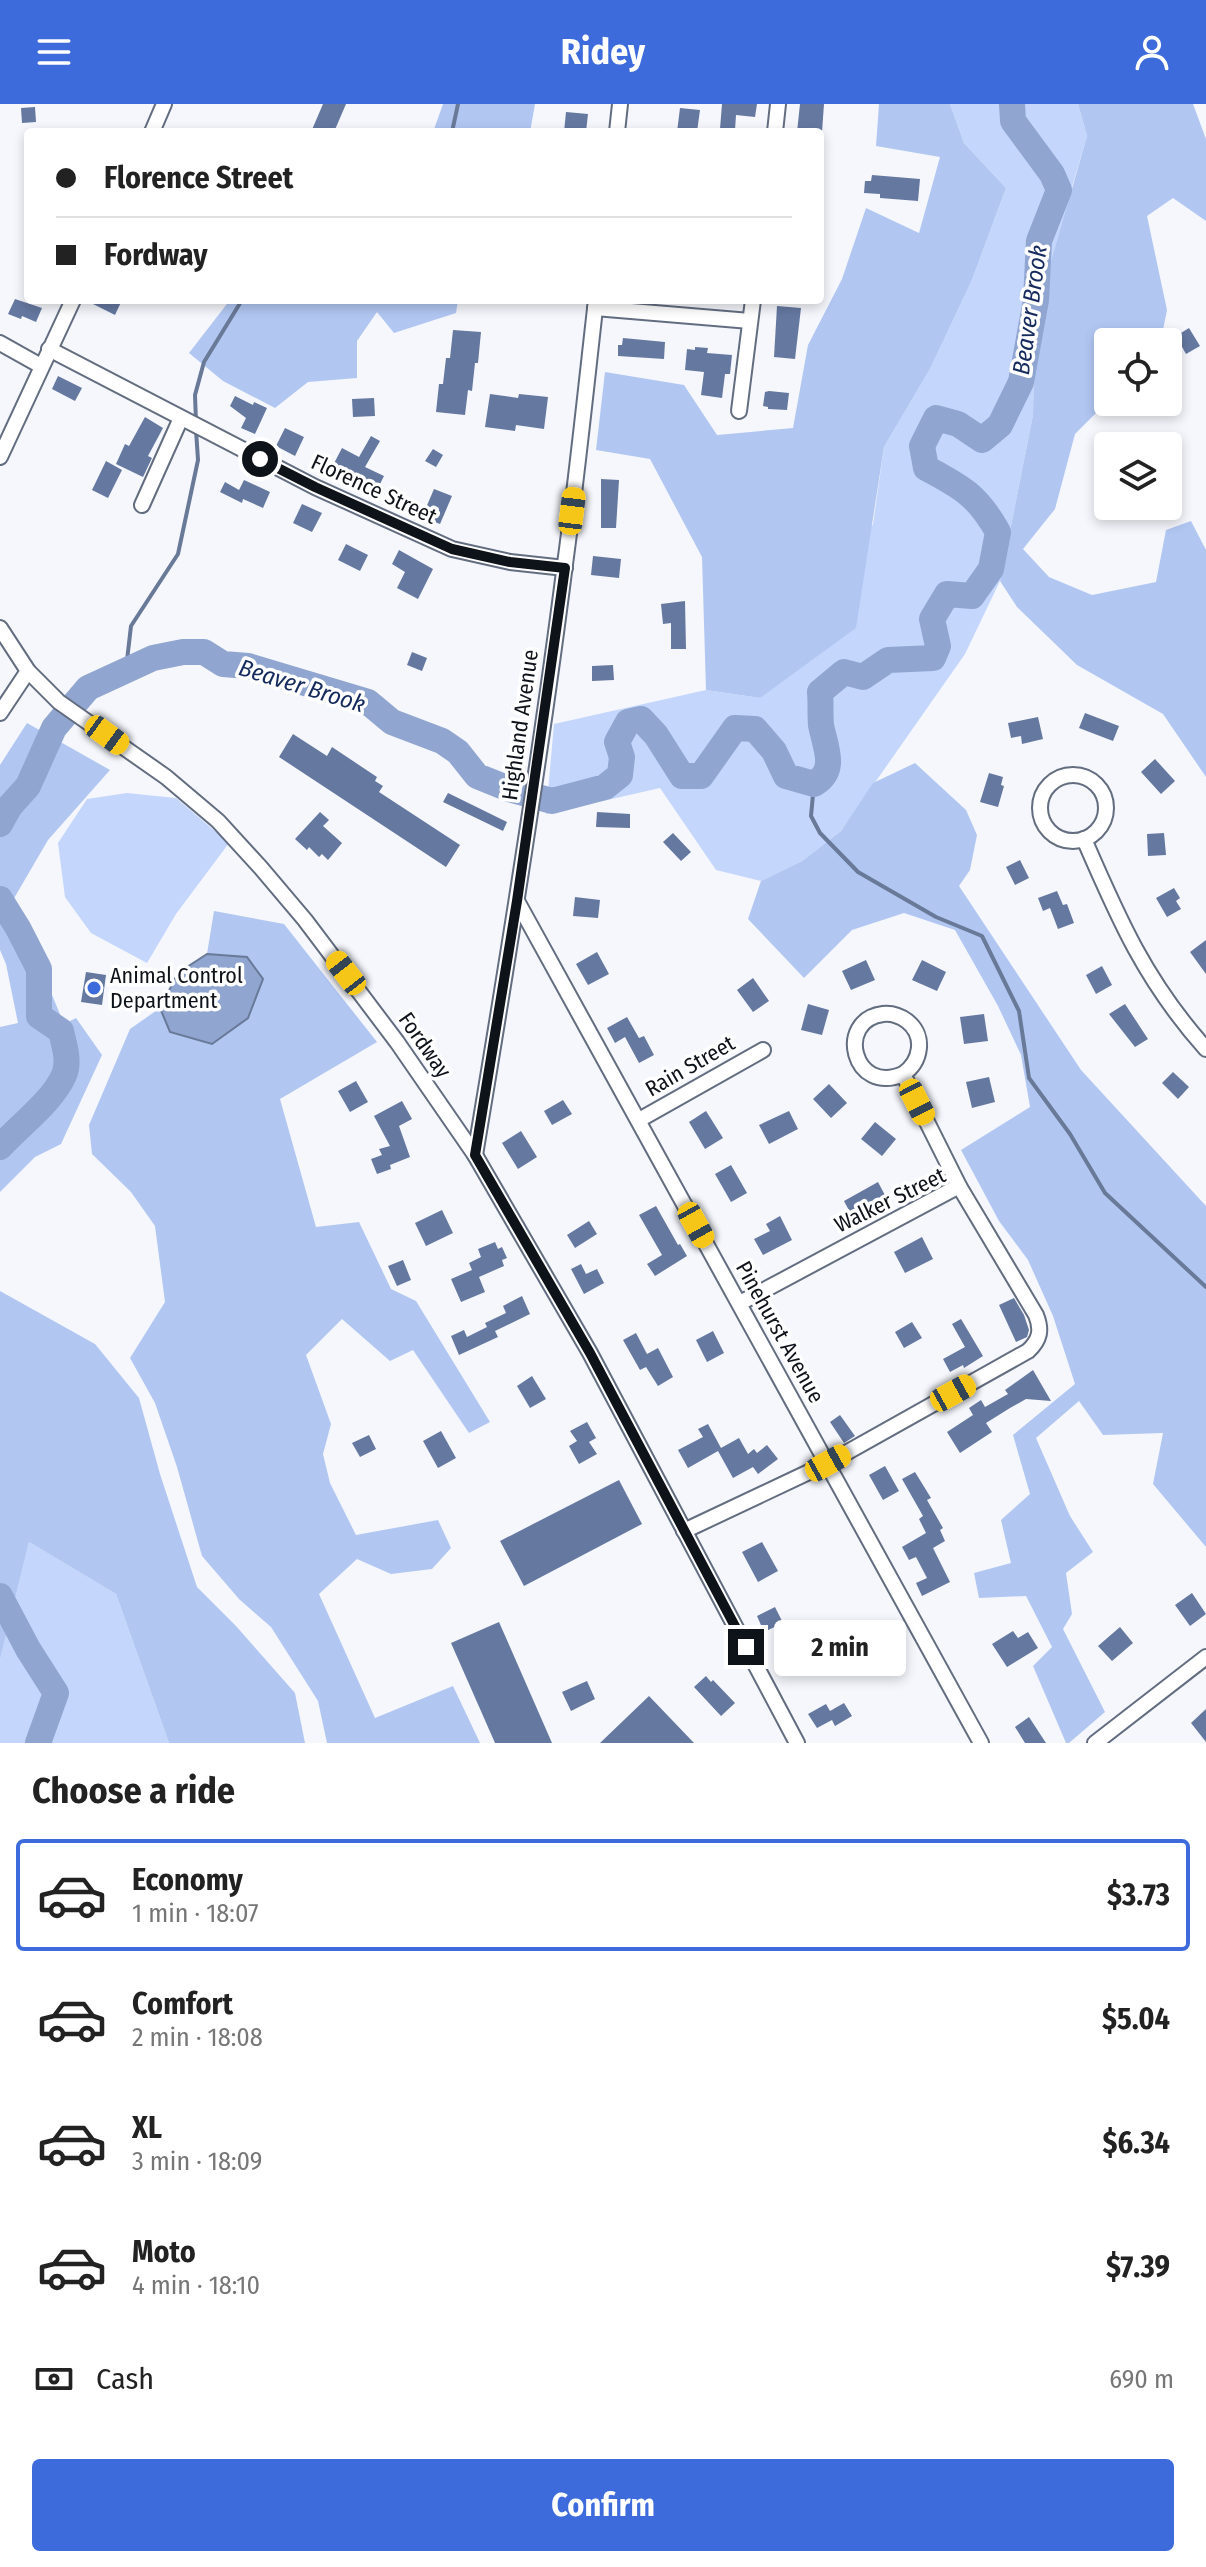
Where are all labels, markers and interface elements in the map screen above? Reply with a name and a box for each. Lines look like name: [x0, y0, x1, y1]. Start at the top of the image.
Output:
icon: menu: [32, 30, 76, 74]
text: Ridey: [561, 30, 645, 74]
icon: person: [1130, 30, 1174, 74]
text: Florence Street: [104, 160, 293, 196]
text: Fordway: [104, 237, 208, 273]
water label: Beaver Brook: [1007, 243, 1053, 377]
map controls: [1094, 328, 1182, 520]
button: locate: [1094, 328, 1182, 416]
button: layers: [1094, 432, 1182, 520]
route start: [242, 441, 278, 477]
street label: Florence Street: [307, 448, 442, 530]
car: [557, 486, 587, 536]
street label: Highland Avenue: [496, 648, 544, 802]
water label: Beaver Brook: [236, 654, 369, 718]
car: [81, 711, 133, 759]
car: [322, 947, 370, 999]
place label: Animal Control Department: [110, 962, 243, 1014]
marker: Animal Control Department: [85, 979, 103, 997]
street label: Fordway: [393, 1007, 457, 1083]
street label: Rain Street: [640, 1029, 740, 1102]
car: [895, 1075, 939, 1129]
street label: Walker Street: [830, 1161, 951, 1238]
car: [674, 1198, 718, 1252]
street label: Pinehurst Avenue: [730, 1256, 830, 1408]
car: [926, 1371, 980, 1415]
car: [801, 1441, 855, 1485]
callout: 2 min: [774, 1619, 906, 1675]
route end: [728, 1629, 764, 1665]
text: 2 min: [811, 1632, 869, 1663]
text: Choose a ride: [32, 1769, 235, 1813]
icon: car: [36, 1859, 108, 1931]
text: Economy: [132, 1862, 243, 1898]
text: $3.73: [1107, 1877, 1170, 1913]
text: 1 min · 18:07: [132, 1898, 259, 1929]
icon: car: [36, 1983, 108, 2055]
text: Comfort: [132, 1986, 233, 2022]
text: $5.04: [1102, 2001, 1170, 2037]
text: 2 min · 18:08: [132, 2022, 263, 2053]
icon: car: [36, 2107, 108, 2179]
text: XL: [132, 2110, 162, 2146]
text: $6.34: [1102, 2125, 1170, 2161]
text: 3 min · 18:09: [132, 2146, 262, 2177]
icon: car: [36, 2231, 108, 2303]
text: Moto: [132, 2234, 196, 2270]
text: $7.39: [1106, 2249, 1170, 2285]
text: 4 min · 18:10: [132, 2270, 260, 2301]
icon: cash: [32, 2357, 76, 2401]
text: Cash: [96, 2361, 154, 2397]
text: 690 m: [1109, 2364, 1174, 2395]
button: Confirm: [32, 2459, 1174, 2551]

